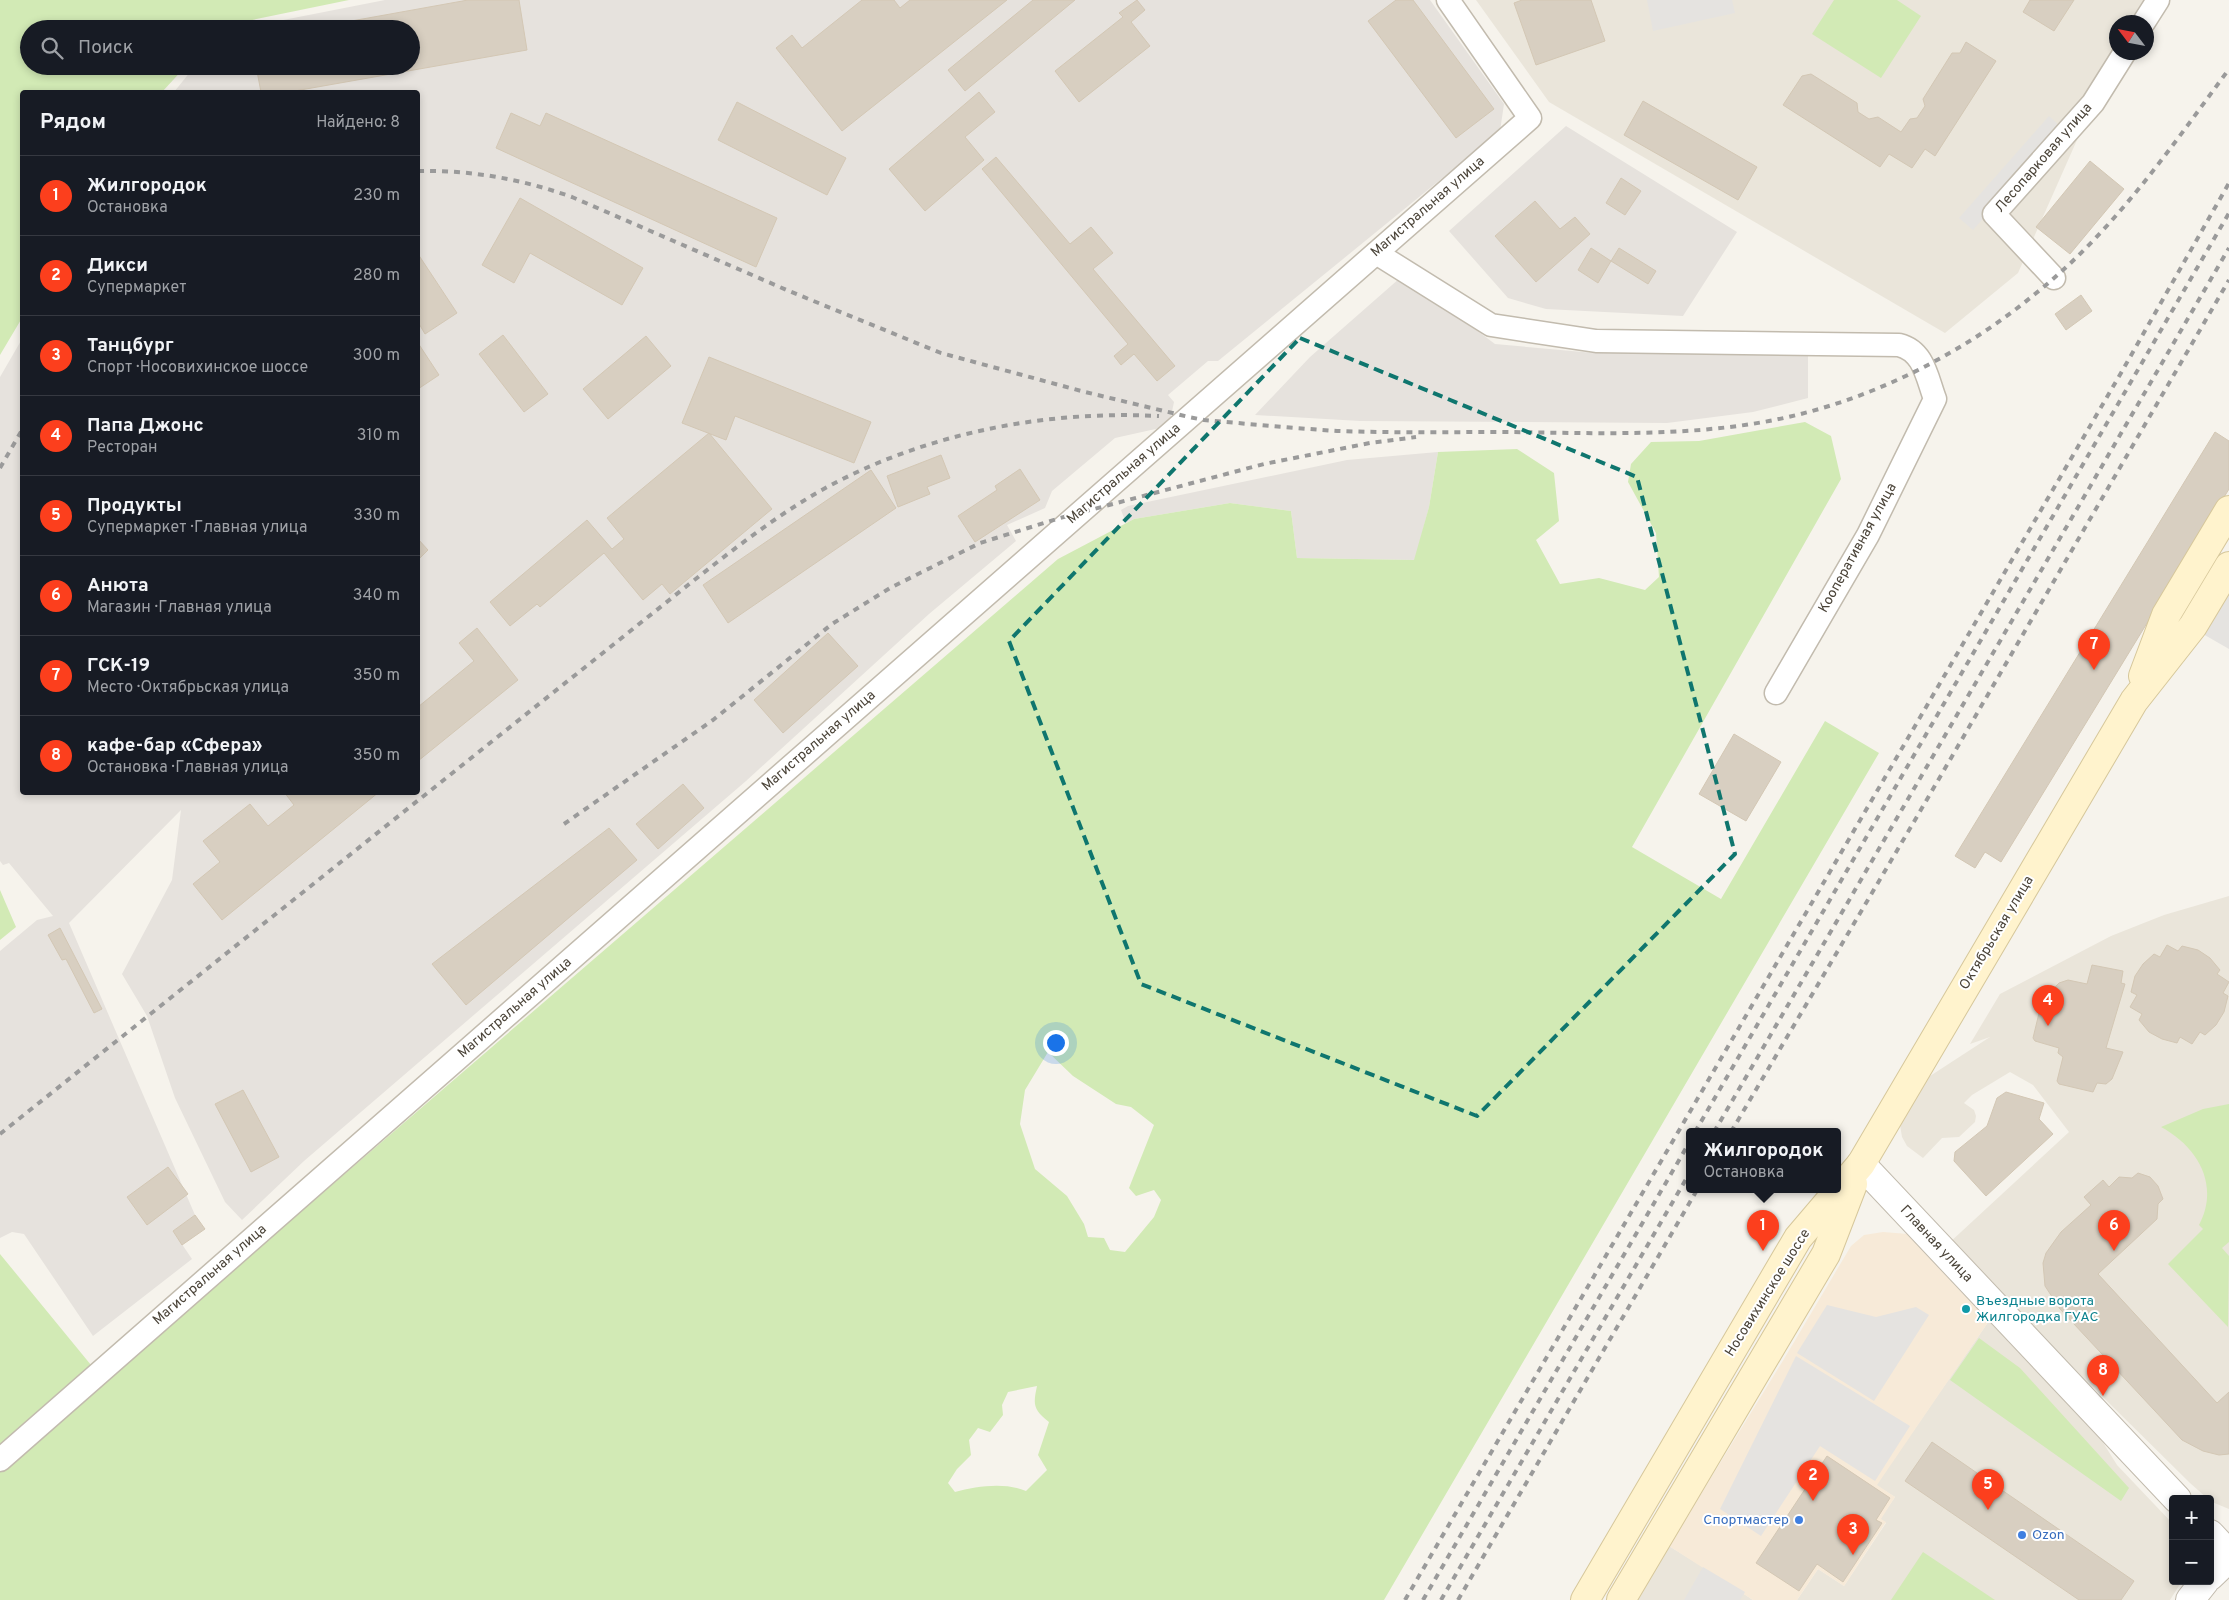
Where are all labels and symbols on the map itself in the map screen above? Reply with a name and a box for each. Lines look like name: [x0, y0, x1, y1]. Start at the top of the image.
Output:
north arrow: [2109, 15, 2154, 60]
street label: Лесопарковая улица: [1992, 100, 2096, 216]
street label: Магистральная улица: [1368, 153, 1488, 261]
street label: Магистральная улица: [1064, 420, 1184, 528]
street label: Кооперативная улица: [1815, 480, 1901, 616]
pin: 7: [2078, 629, 2110, 670]
street label: Магистральная улица: [759, 687, 879, 795]
street label: Октябрьская улица: [1956, 873, 2038, 993]
street label: Магистральная улица: [455, 954, 575, 1062]
pin: 4: [2032, 985, 2064, 1026]
your location: [1043, 1030, 1069, 1056]
street label: Главная улица: [1896, 1202, 1976, 1286]
pin: 1: [1747, 1210, 1779, 1251]
pin: 6: [2098, 1210, 2130, 1251]
street label: Магистральная улица: [150, 1221, 270, 1329]
street label: Носовихинское шоссе: [1722, 1226, 1814, 1360]
place label: Въездные ворота Жилгородка ГУАС: [1976, 1293, 2099, 1326]
marker: Въездные ворота Жилгородка ГУАС: [1960, 1303, 1972, 1315]
pin: 8: [2087, 1355, 2119, 1396]
pin: 2: [1797, 1460, 1829, 1501]
pin: 5: [1972, 1469, 2004, 1510]
place label: Спортмастер: [1703, 1512, 1789, 1529]
marker: Спортмастер: [1793, 1514, 1805, 1526]
pin: 3: [1837, 1514, 1869, 1555]
place label: Ozon: [2032, 1527, 2065, 1544]
marker: Ozon: [2016, 1529, 2028, 1541]

